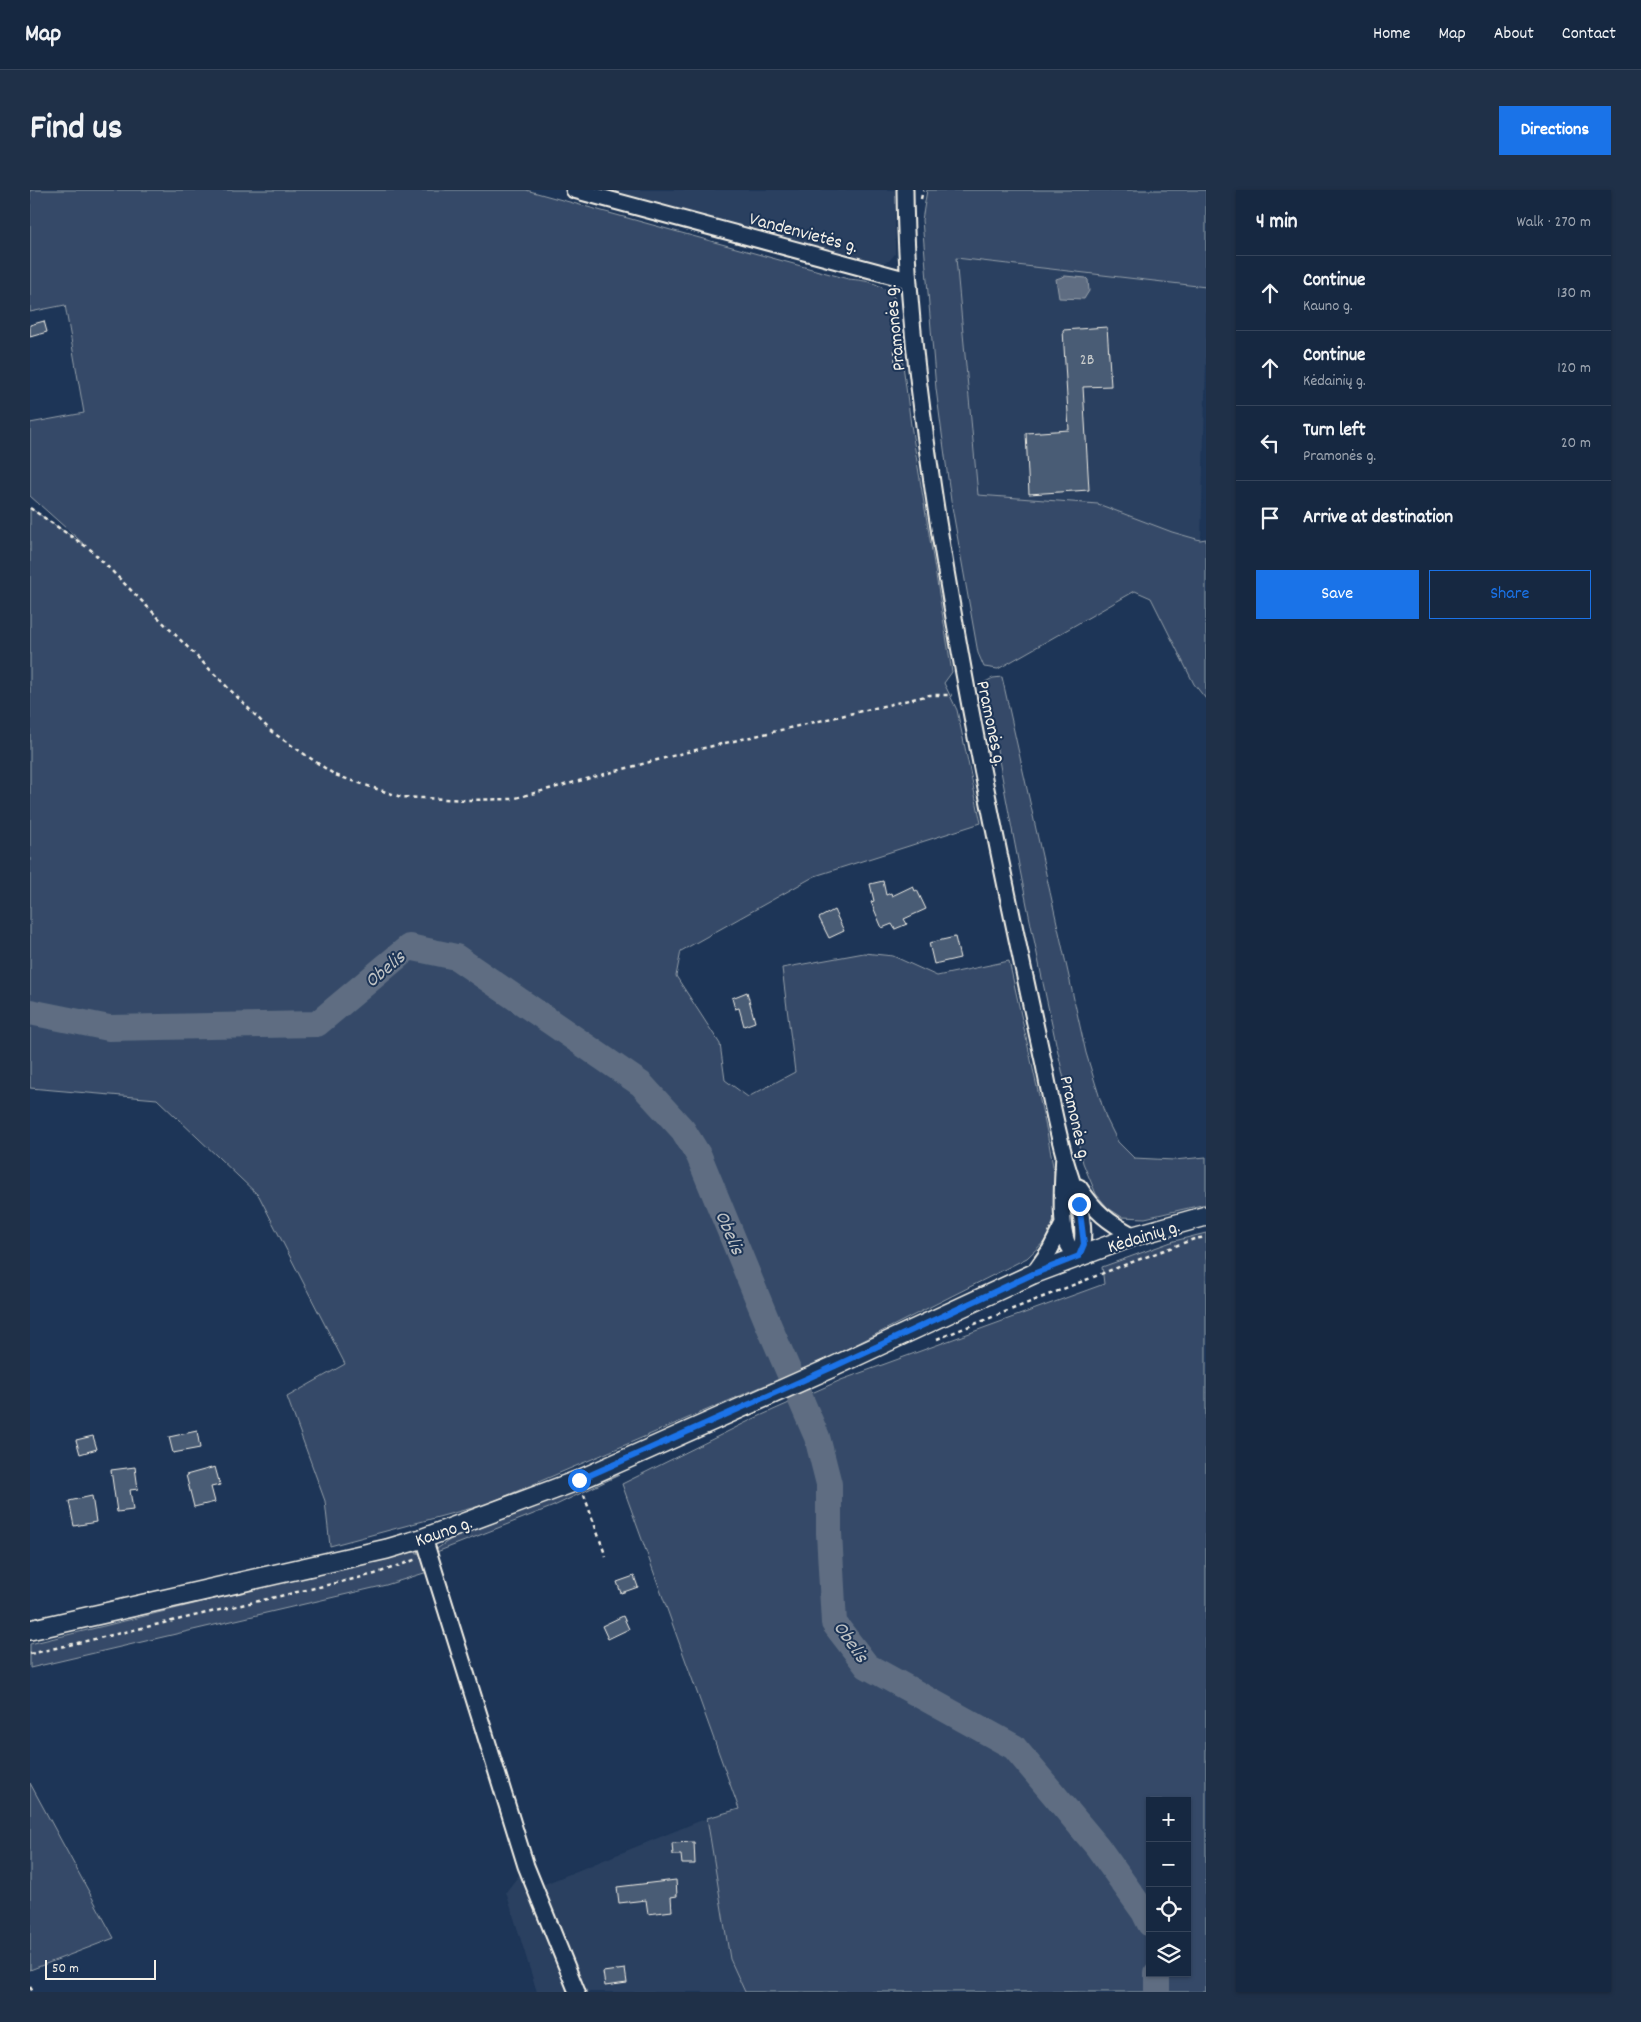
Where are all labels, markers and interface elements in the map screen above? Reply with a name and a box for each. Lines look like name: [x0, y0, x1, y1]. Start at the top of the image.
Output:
text: Map: [25, 18, 61, 52]
text: Home: [1373, 22, 1410, 47]
text: Map: [1438, 22, 1466, 47]
text: About: [1494, 22, 1534, 47]
text: Contact: [1562, 22, 1616, 47]
text: Find us: [30, 105, 122, 155]
button: Directions: [1499, 106, 1611, 155]
street label: Vandenvietės g.: [746, 207, 861, 262]
text: 4 min: [1256, 208, 1298, 238]
text: Walk · 270 m: [1516, 211, 1591, 234]
text: Continue: [1303, 268, 1365, 295]
icon: ahead: [1256, 279, 1284, 307]
text: 130 m: [1557, 282, 1591, 305]
street label: Pramonės g.: [879, 283, 914, 372]
text: Kauno g.: [1303, 295, 1353, 318]
text: Continue: [1303, 343, 1365, 370]
house number: 2B: [1080, 349, 1094, 372]
icon: ahead: [1256, 354, 1284, 382]
text: 120 m: [1557, 357, 1591, 380]
text: Kėdainių g.: [1303, 370, 1366, 393]
text: Turn left: [1303, 418, 1366, 445]
icon: left: [1256, 429, 1284, 457]
text: 20 m: [1561, 432, 1591, 455]
text: Pramonės g.: [1303, 445, 1376, 468]
icon: arrive: [1256, 504, 1284, 532]
text: Arrive at destination: [1303, 505, 1453, 532]
button: Save: [1256, 570, 1419, 619]
button: Share: [1429, 570, 1591, 619]
street label: Pramonės g.: [967, 678, 1012, 769]
water label: Obelis: [359, 944, 413, 996]
street label: Pramonės g.: [1051, 1073, 1097, 1164]
route end: [1068, 1193, 1091, 1216]
water label: Obelis: [706, 1207, 750, 1260]
street label: Kėdainių g.: [1104, 1215, 1184, 1262]
route start: [568, 1469, 591, 1492]
street label: Kauno g.: [412, 1511, 476, 1556]
water label: Obelis: [825, 1616, 874, 1670]
map controls: [1146, 1797, 1191, 1977]
button: +: [1146, 1797, 1191, 1842]
button: −: [1146, 1842, 1191, 1887]
button: locate: [1146, 1887, 1191, 1932]
button: layers: [1146, 1932, 1191, 1977]
scale bar: [45, 1957, 156, 1980]
text: 50 m: [52, 1959, 79, 1979]

